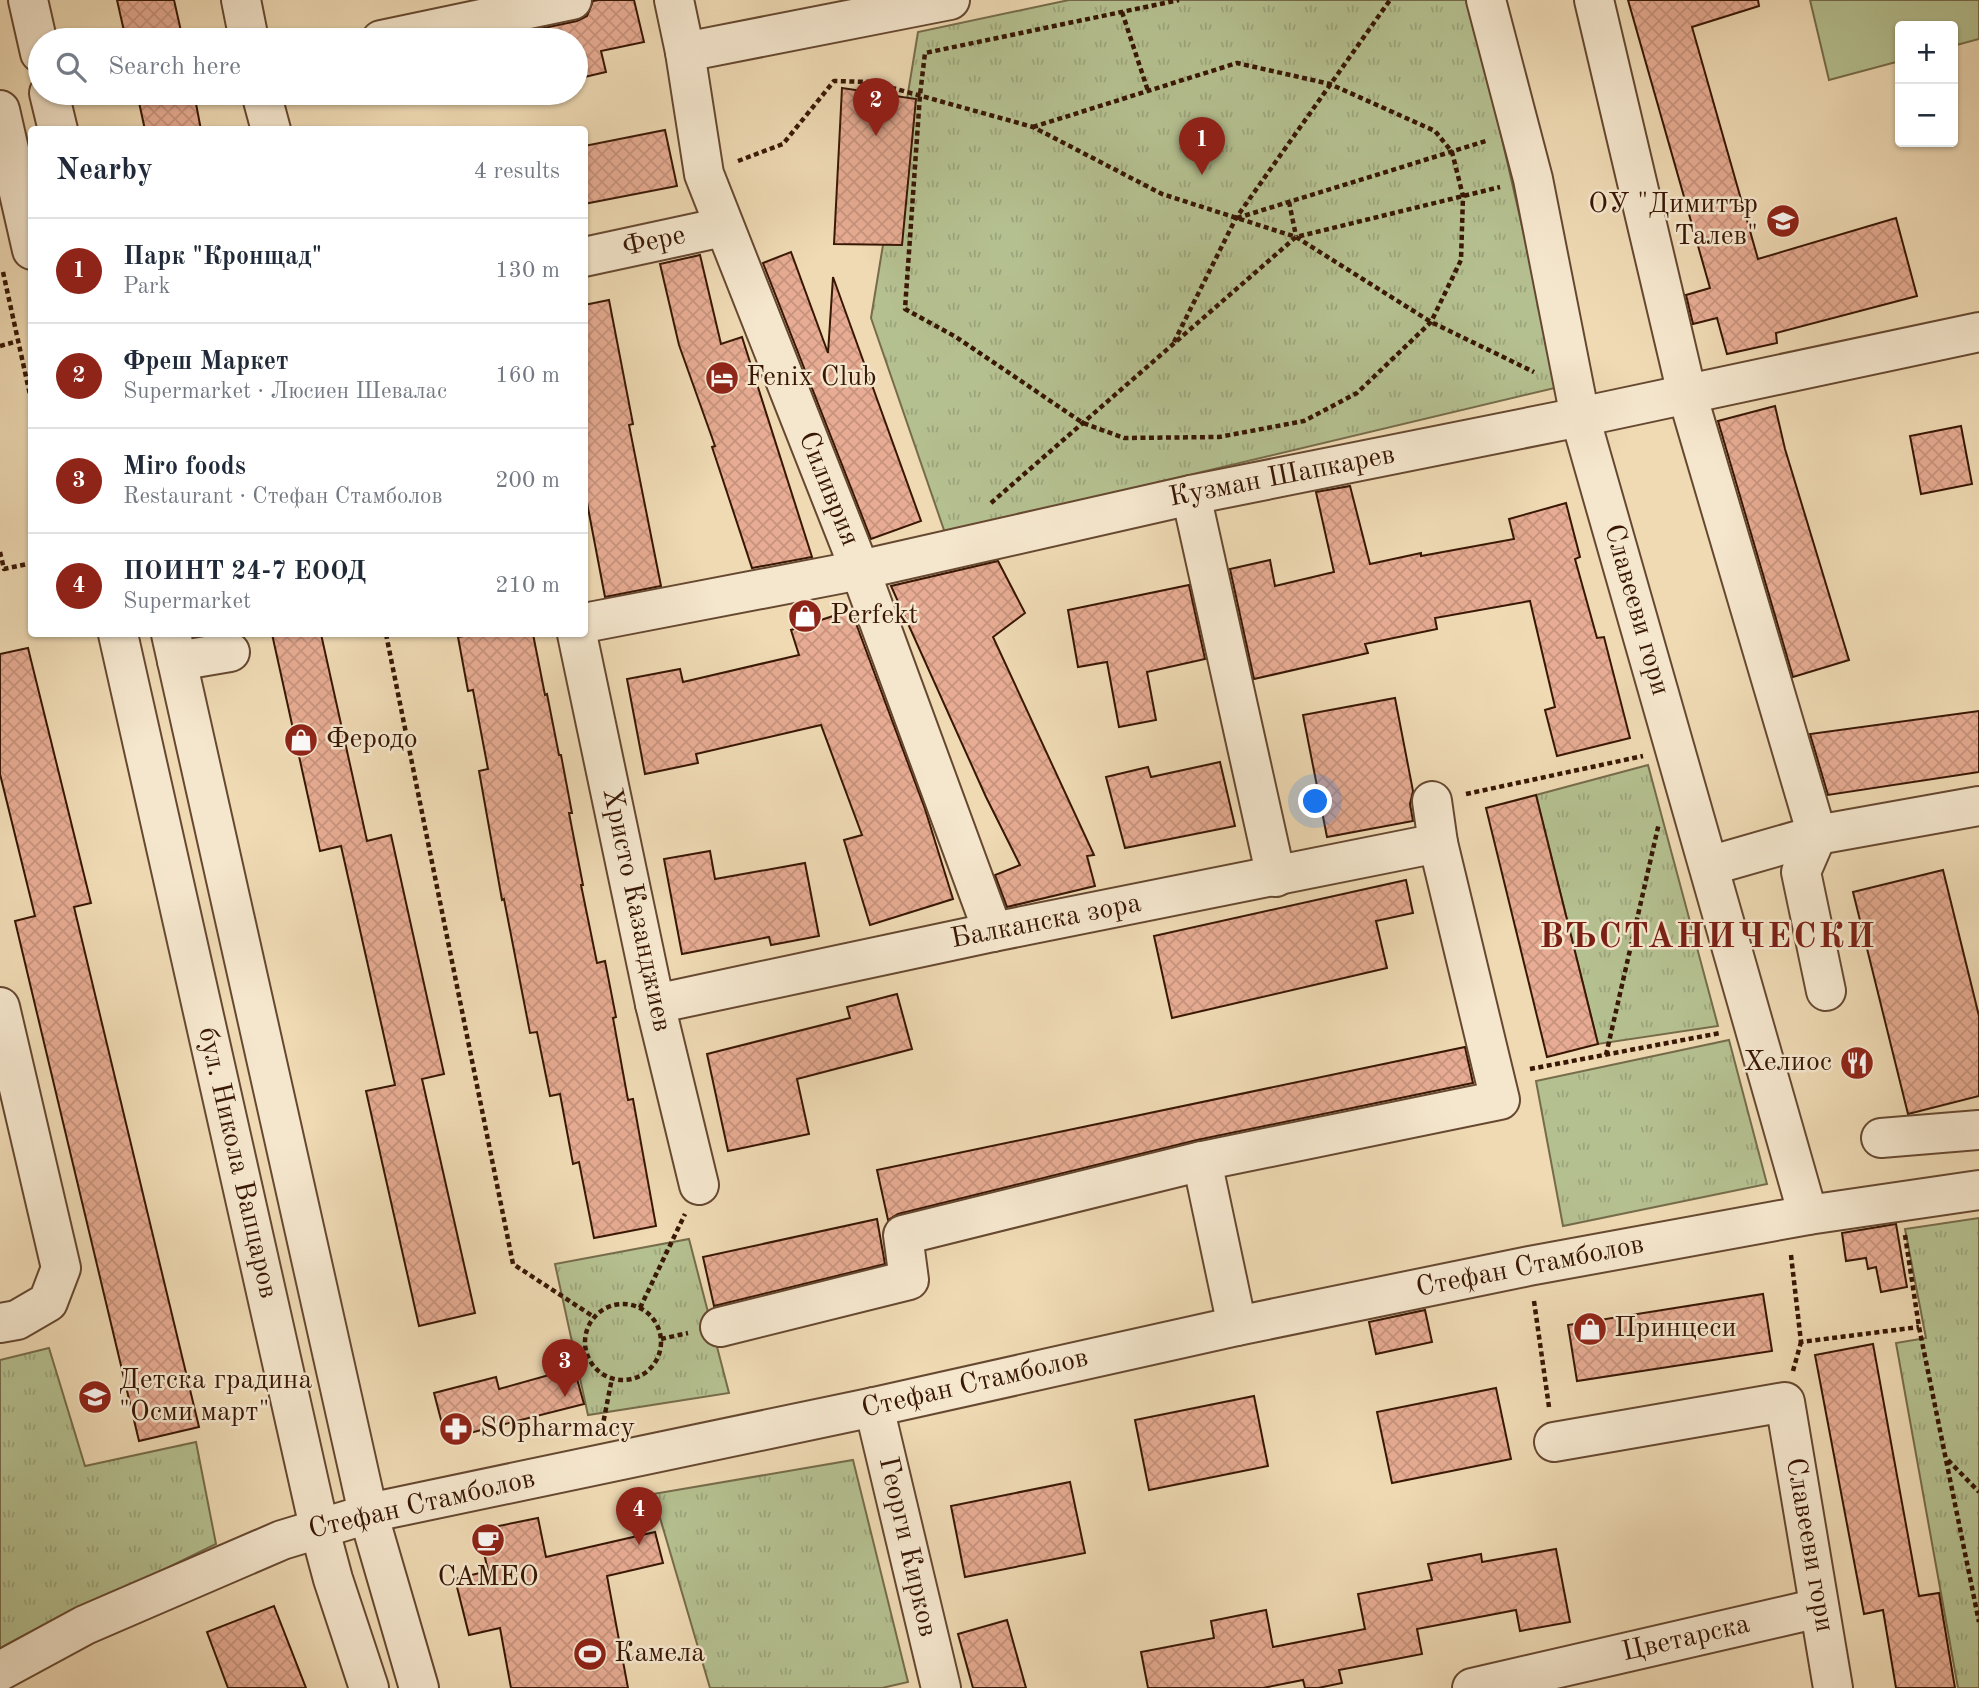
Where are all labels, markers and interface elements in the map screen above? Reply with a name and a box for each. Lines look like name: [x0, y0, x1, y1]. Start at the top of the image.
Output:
map controls: [1895, 21, 1958, 147]
button: +: [1895, 21, 1958, 84]
search box: [28, 28, 588, 105]
icon: search: [52, 48, 90, 86]
text: Search here: [108, 54, 241, 80]
pin: 2: [853, 78, 899, 136]
button: −: [1895, 84, 1958, 147]
pin: 1: [1179, 117, 1225, 175]
text: Nearby: [56, 156, 153, 186]
text: 4 results: [474, 160, 560, 183]
place label: ОУ "Димитър Талев": [1588, 191, 1758, 251]
school or university icon: ОУ "Димитър Талев": [1764, 202, 1802, 240]
street label: Фере: [620, 222, 688, 262]
text: Парк "Кронщад": [123, 244, 322, 270]
text: 1: [72, 259, 86, 282]
text: 130 m: [495, 259, 560, 282]
text: Park: [123, 275, 170, 298]
text: Фреш Маркет: [123, 349, 289, 375]
hotel icon: Fenix Club: [703, 359, 741, 397]
text: 2: [72, 364, 86, 387]
text: 160 m: [495, 364, 560, 387]
place label: Fenix Club: [746, 364, 876, 392]
text: Supermarket · Люсиен Шевалас: [123, 380, 447, 403]
street label: Силиврия: [792, 428, 864, 550]
street label: Кузман Шапкарев: [1167, 441, 1397, 513]
text: Miro foods: [123, 454, 246, 480]
text: 3: [72, 469, 86, 492]
text: 200 m: [495, 469, 560, 492]
text: Restaurant · Стефан Стамболов: [123, 485, 443, 508]
street label: Славееви гори: [1598, 521, 1674, 699]
text: ПОИНТ 24-7 ЕООД: [123, 559, 366, 585]
text: 4: [72, 574, 86, 597]
text: 210 m: [495, 574, 560, 597]
text: Supermarket: [123, 590, 251, 613]
shop icon: Perfekt: [786, 597, 824, 635]
place label: Perfekt: [830, 602, 918, 630]
shop icon: Феродо: [282, 721, 320, 759]
place label: Феродо: [326, 726, 418, 754]
your location: [1298, 784, 1332, 818]
street label: Христо Казанджиев: [596, 786, 676, 1034]
street label: Балканска зора: [948, 890, 1144, 954]
district label: ВЪСТАНИЧЕСКИ: [1539, 920, 1877, 955]
street label: бул. Никола Вапцаров: [192, 1025, 282, 1301]
restaurant icon: Хелиос: [1838, 1044, 1876, 1082]
place label: Хелиос: [1744, 1049, 1832, 1077]
street label: Стефан Стамболов: [1414, 1231, 1646, 1303]
shop icon: Принцеси: [1571, 1310, 1609, 1348]
place label: Принцеси: [1614, 1315, 1736, 1343]
pin: 3: [542, 1339, 588, 1397]
street label: Стефан Стамболов: [859, 1344, 1091, 1424]
place label: Детска градина "Осми март": [119, 1367, 312, 1427]
school or university icon: Детска градина "Осми март": [76, 1378, 114, 1416]
pharmacy icon: SOpharmacy: [437, 1410, 475, 1448]
place label: SOpharmacy: [480, 1415, 635, 1443]
street label: Георги Кирков: [873, 1454, 941, 1640]
street label: Славееви гори: [1780, 1456, 1838, 1634]
street label: Стефан Стамболов: [306, 1465, 538, 1545]
pin: 4: [616, 1487, 662, 1545]
cafe icon: CAMEO: [469, 1521, 507, 1559]
place label: CAMEO: [437, 1564, 539, 1592]
street label: Цветарска: [1619, 1611, 1753, 1667]
sports icon: Камела: [571, 1635, 609, 1673]
place label: Камела: [614, 1640, 705, 1668]

